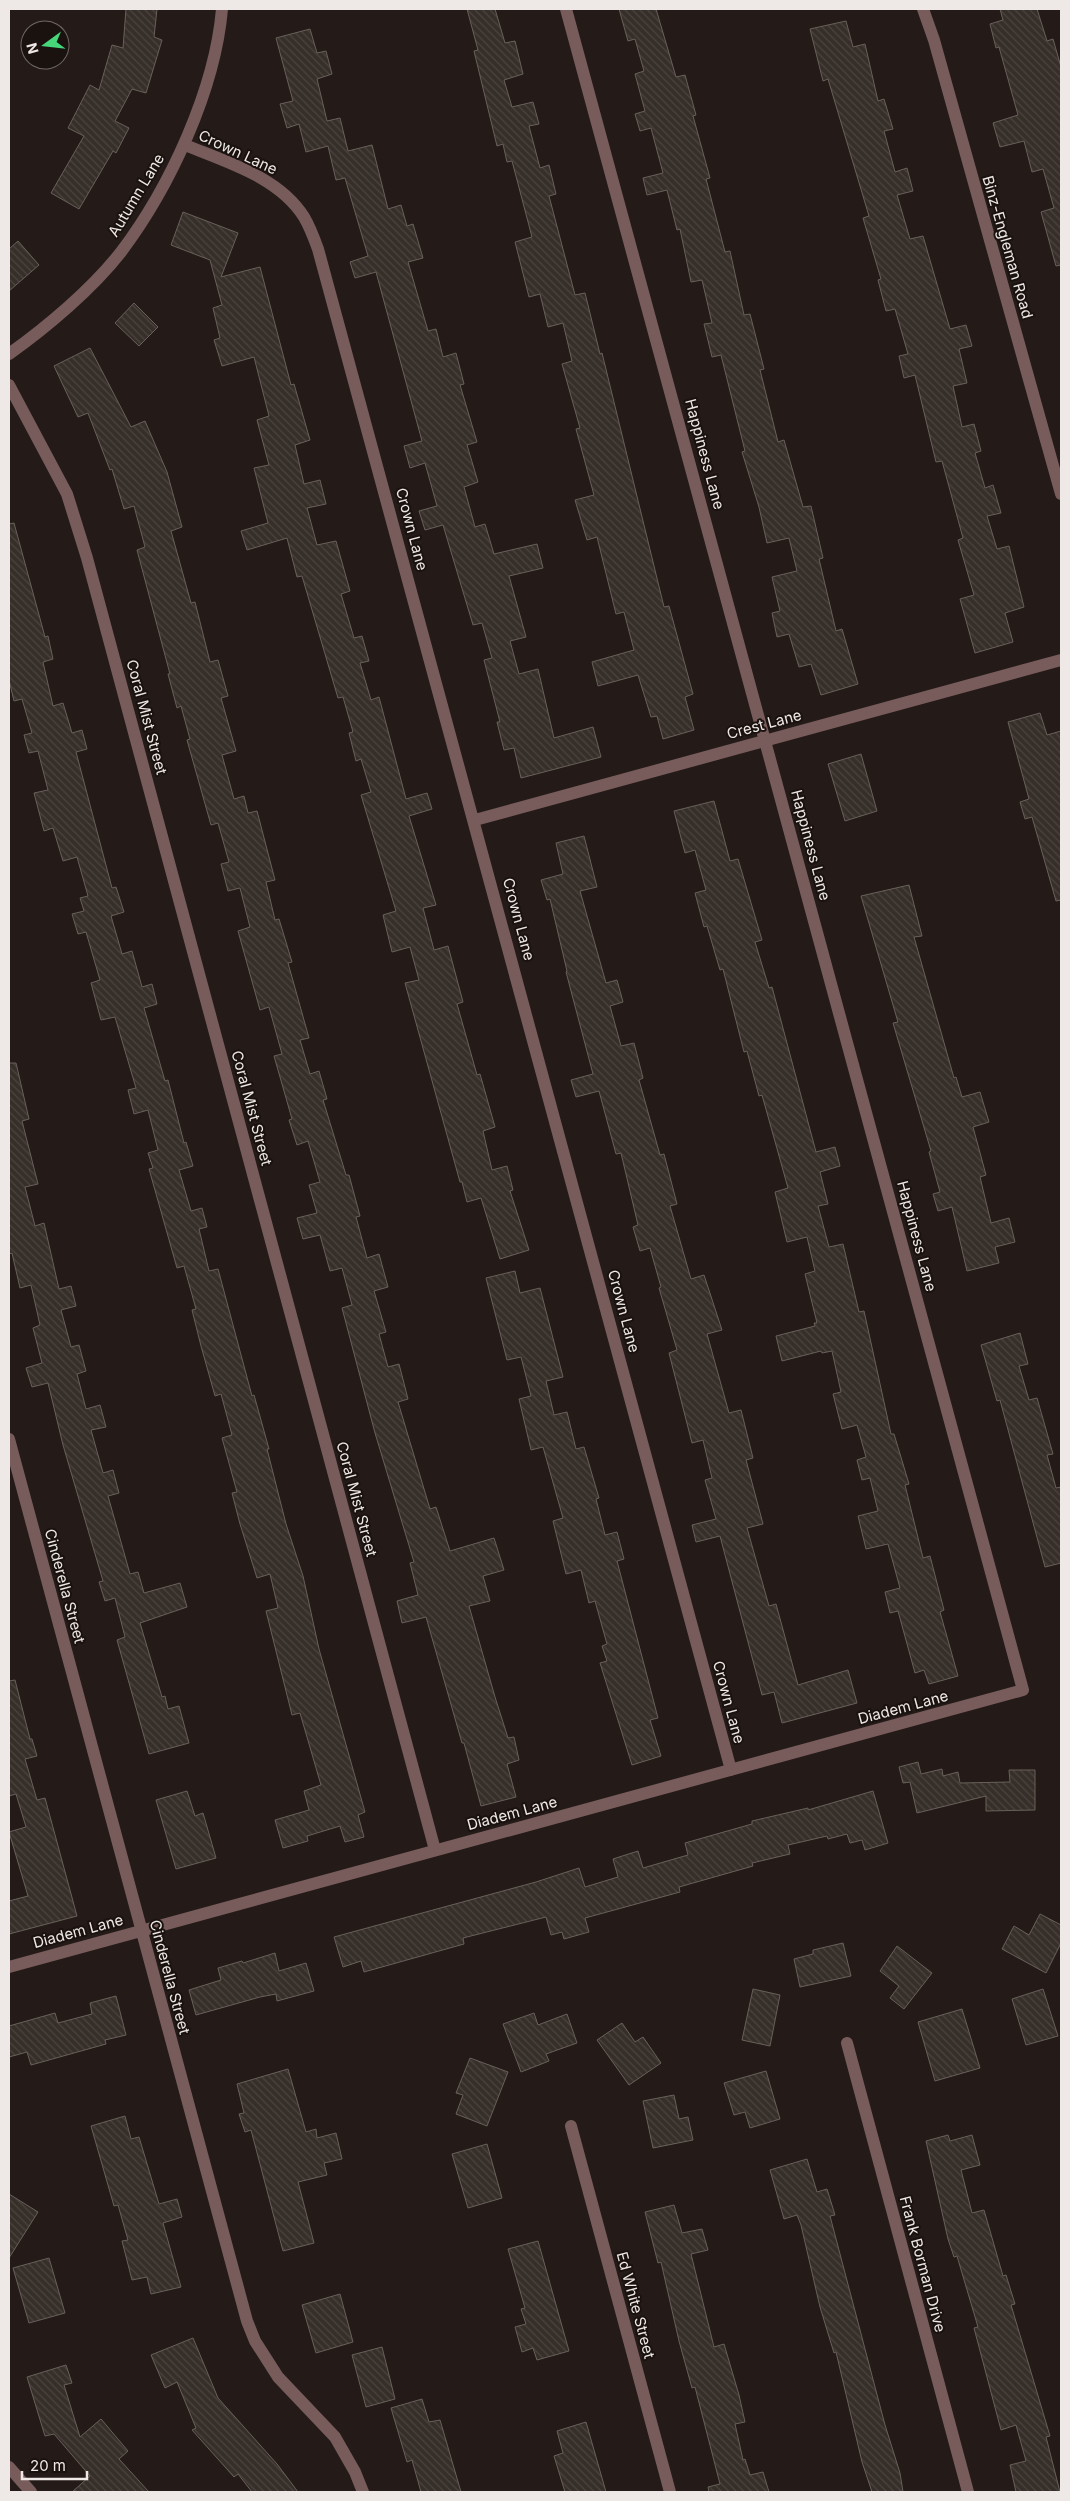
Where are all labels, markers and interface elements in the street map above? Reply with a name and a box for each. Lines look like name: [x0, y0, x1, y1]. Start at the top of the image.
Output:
north arrow: [20, 20, 70, 70]
text: N: [22, 41, 42, 56]
street label: Crown Lane: [195, 125, 281, 179]
street label: Autumn Lane: [104, 150, 168, 240]
street label: Binz-Engleman Road: [979, 173, 1037, 321]
street label: Happiness Lane: [681, 397, 729, 511]
street label: Crown Lane: [392, 486, 432, 572]
street label: Coral Mist Street: [122, 657, 172, 777]
street label: Crest Lane: [725, 705, 803, 743]
street label: Happiness Lane: [787, 788, 835, 902]
street label: Crown Lane: [499, 876, 539, 962]
street label: Coral Mist Street: [227, 1048, 277, 1168]
street label: Happiness Lane: [893, 1179, 941, 1293]
street label: Crown Lane: [604, 1268, 644, 1354]
street label: Coral Mist Street: [332, 1439, 382, 1559]
street label: Cinderella Street: [41, 1527, 89, 1645]
street label: Crown Lane: [709, 1659, 749, 1745]
street label: Diadem Lane: [856, 1686, 950, 1728]
street label: Diadem Lane: [465, 1792, 559, 1834]
street label: Diadem Lane: [31, 1910, 125, 1952]
street label: Cinderella Street: [146, 1918, 194, 2036]
street label: Frank Borman Drive: [896, 2194, 950, 2334]
street label: Ed White Street: [613, 2250, 659, 2361]
scale bar: [22, 2448, 88, 2480]
text: 20 m: [30, 2456, 66, 2475]

